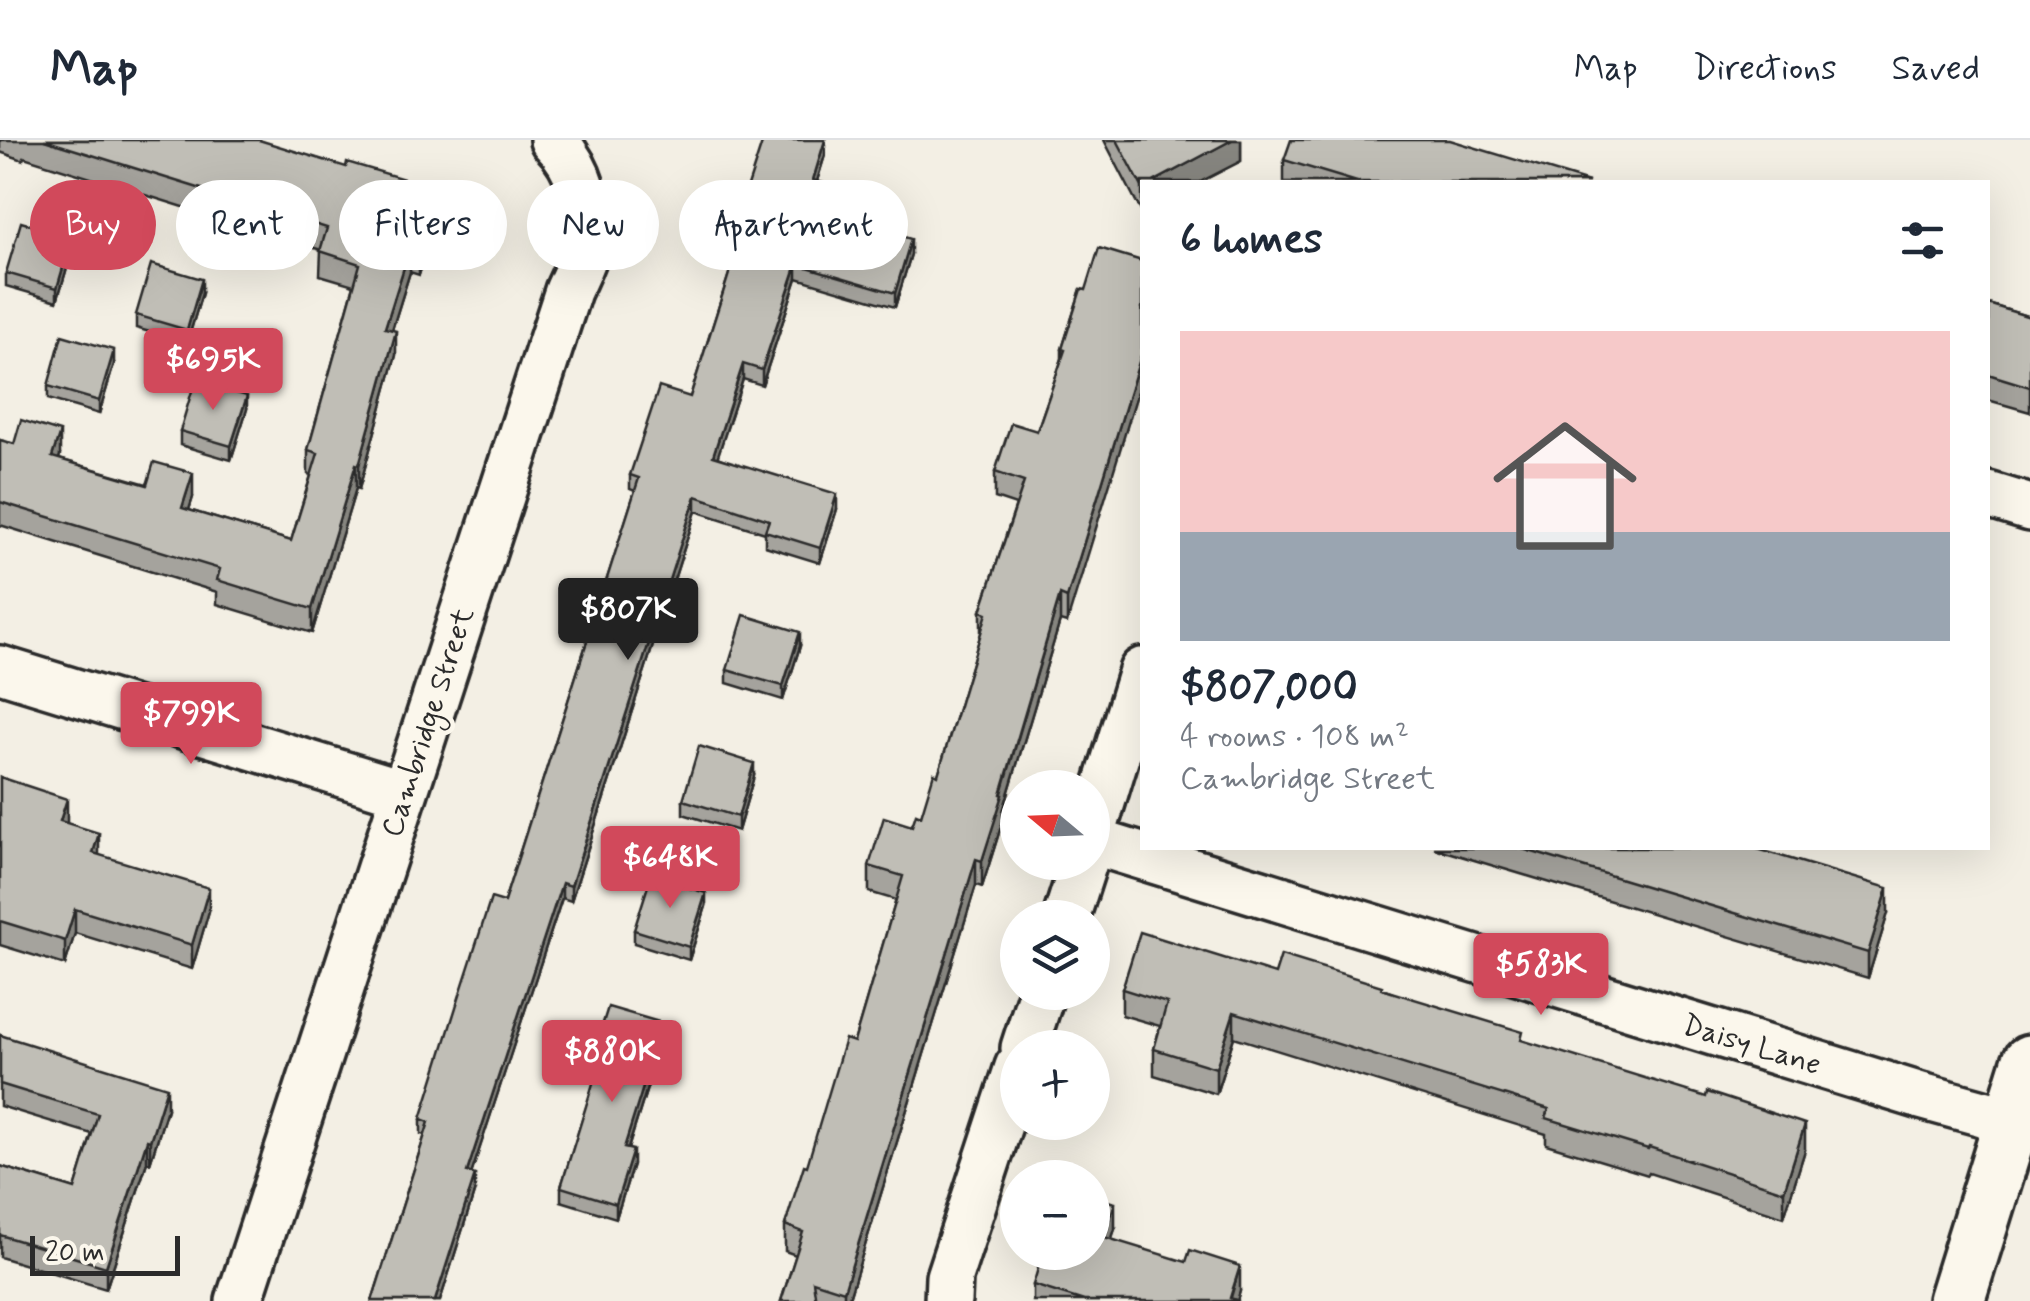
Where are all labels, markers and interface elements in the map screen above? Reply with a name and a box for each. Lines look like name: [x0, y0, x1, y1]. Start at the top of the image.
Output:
text: Map: [50, 38, 138, 101]
text: Map: [1574, 46, 1638, 92]
text: Directions: [1693, 46, 1837, 92]
text: Saved: [1892, 46, 1980, 92]
chip: Buy: [30, 180, 156, 270]
chip: Rent: [176, 180, 319, 270]
chip: Filters: [339, 180, 507, 270]
chip: New: [527, 180, 659, 270]
chip: Apartment: [679, 180, 908, 270]
text: 6 homes: [1180, 213, 1323, 268]
icon: filters: [1895, 213, 1950, 268]
pin: $695K: [143, 328, 283, 413]
text: $695K: [166, 339, 260, 381]
icon: home: [1475, 396, 1655, 576]
pin: $807K: [558, 578, 698, 663]
text: $807K: [580, 589, 676, 631]
street label: Cambridge Street: [373, 602, 486, 843]
text: $807,000: [1180, 661, 1358, 716]
pin: $799K: [121, 682, 261, 767]
text: $799K: [143, 693, 239, 735]
text: 4 rooms · 108 m²: [1180, 716, 1409, 758]
text: Cambridge Street: [1180, 758, 1435, 800]
north arrow: [1000, 770, 1110, 880]
map controls: [1000, 770, 1110, 1270]
pin: $648K: [600, 826, 740, 911]
text: $648K: [623, 837, 717, 879]
button: layers: [1000, 900, 1110, 1010]
pin: $583K: [1471, 933, 1611, 1018]
text: $583K: [1495, 944, 1587, 986]
street label: Daisy Lane: [1678, 1006, 1826, 1085]
pin: $880K: [542, 1020, 682, 1105]
button: +: [1000, 1030, 1110, 1140]
text: $880K: [564, 1031, 660, 1073]
button: −: [1000, 1160, 1110, 1270]
scale bar: [30, 1231, 180, 1276]
text: 20 m: [45, 1235, 105, 1272]

